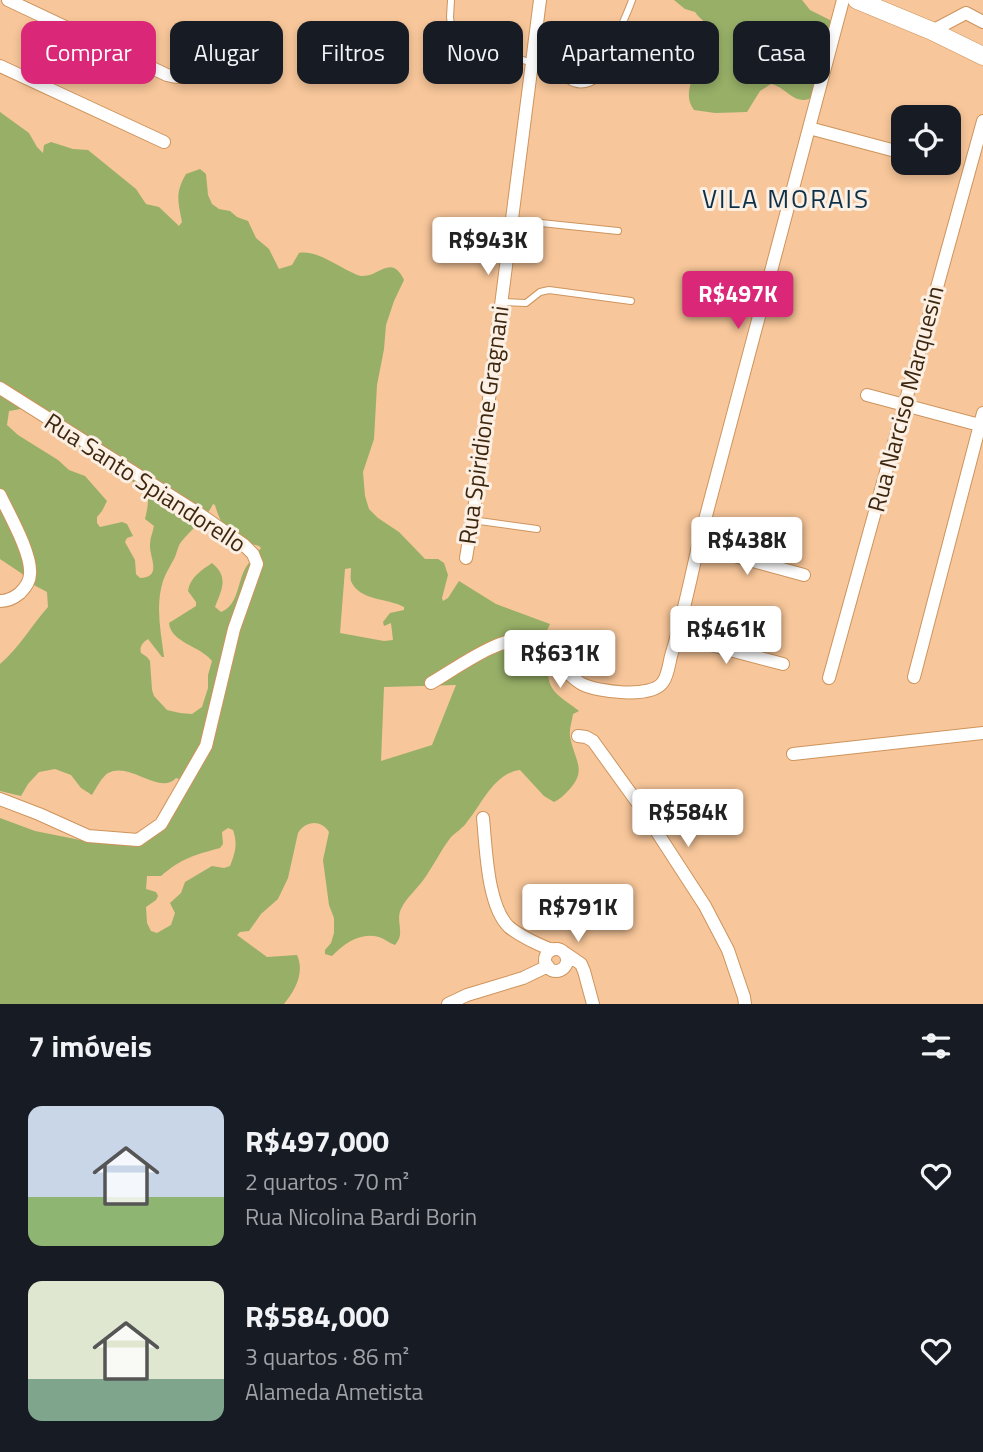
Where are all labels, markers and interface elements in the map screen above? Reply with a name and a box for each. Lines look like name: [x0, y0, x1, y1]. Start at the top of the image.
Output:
chip: Comprar: [21, 21, 156, 84]
chip: Alugar: [170, 21, 283, 84]
chip: Filtros: [297, 21, 409, 84]
chip: Novo: [423, 21, 523, 84]
chip: Apartamento: [537, 21, 719, 84]
chip: Casa: [733, 21, 830, 84]
map controls: [891, 105, 961, 175]
button: locate: [891, 105, 961, 175]
district label: VILA MORAIS: [702, 179, 870, 218]
pin: R$943K: [431, 218, 545, 277]
text: R$943K: [448, 222, 528, 257]
pin: R$497K: [681, 272, 795, 331]
text: R$497K: [698, 276, 778, 311]
street label: Rua Narciso Marquesin: [858, 282, 953, 516]
street label: Rua Spiridione Gragnani: [448, 303, 518, 547]
street label: Rua Santo Spiandorello: [38, 403, 254, 561]
pin: R$438K: [690, 518, 804, 577]
text: R$438K: [707, 522, 787, 557]
pin: R$461K: [669, 606, 783, 666]
text: R$461K: [686, 611, 766, 646]
pin: R$631K: [503, 630, 617, 690]
text: R$631K: [520, 635, 600, 670]
pin: R$584K: [631, 790, 745, 849]
text: R$584K: [648, 794, 728, 829]
pin: R$791K: [521, 884, 635, 944]
text: R$791K: [538, 889, 618, 924]
text: 7 imóveis: [28, 1023, 152, 1069]
icon: filters: [917, 1027, 955, 1065]
text: R$497,000: [245, 1118, 389, 1164]
icon: home: [84, 1134, 168, 1218]
icon: heart: [917, 1157, 955, 1195]
text: 2 quartos · 70 m²: [245, 1164, 409, 1199]
text: Rua Nicolina Bardi Borin: [245, 1199, 477, 1234]
text: R$584,000: [245, 1293, 389, 1339]
icon: home: [84, 1309, 168, 1393]
icon: heart: [917, 1332, 955, 1370]
text: 3 quartos · 86 m²: [245, 1339, 409, 1374]
text: Alameda Ametista: [245, 1374, 423, 1409]

